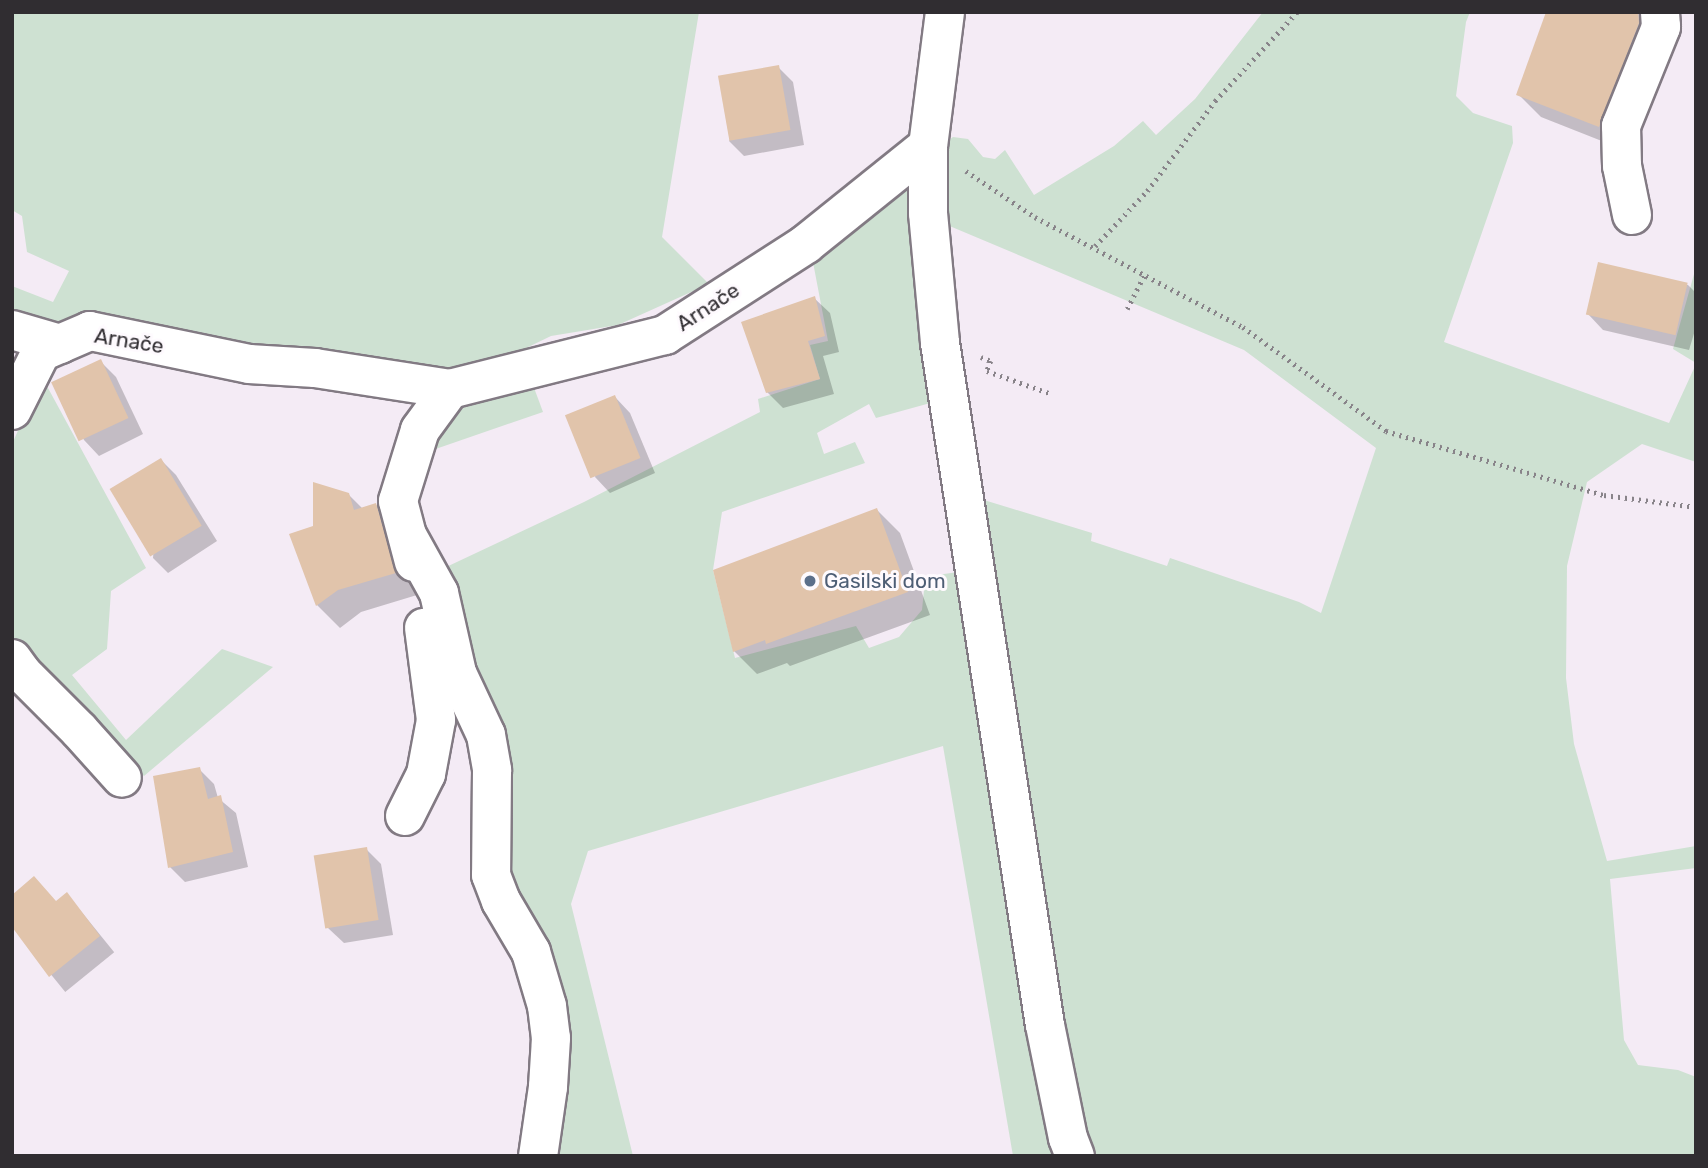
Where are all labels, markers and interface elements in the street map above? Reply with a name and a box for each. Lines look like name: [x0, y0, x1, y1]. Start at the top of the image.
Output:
street label: Arnače: [672, 277, 744, 337]
street label: Arnače: [93, 323, 165, 359]
place label: Gasilski dom: [824, 568, 946, 594]
marker: Gasilski dom: [802, 573, 818, 589]

